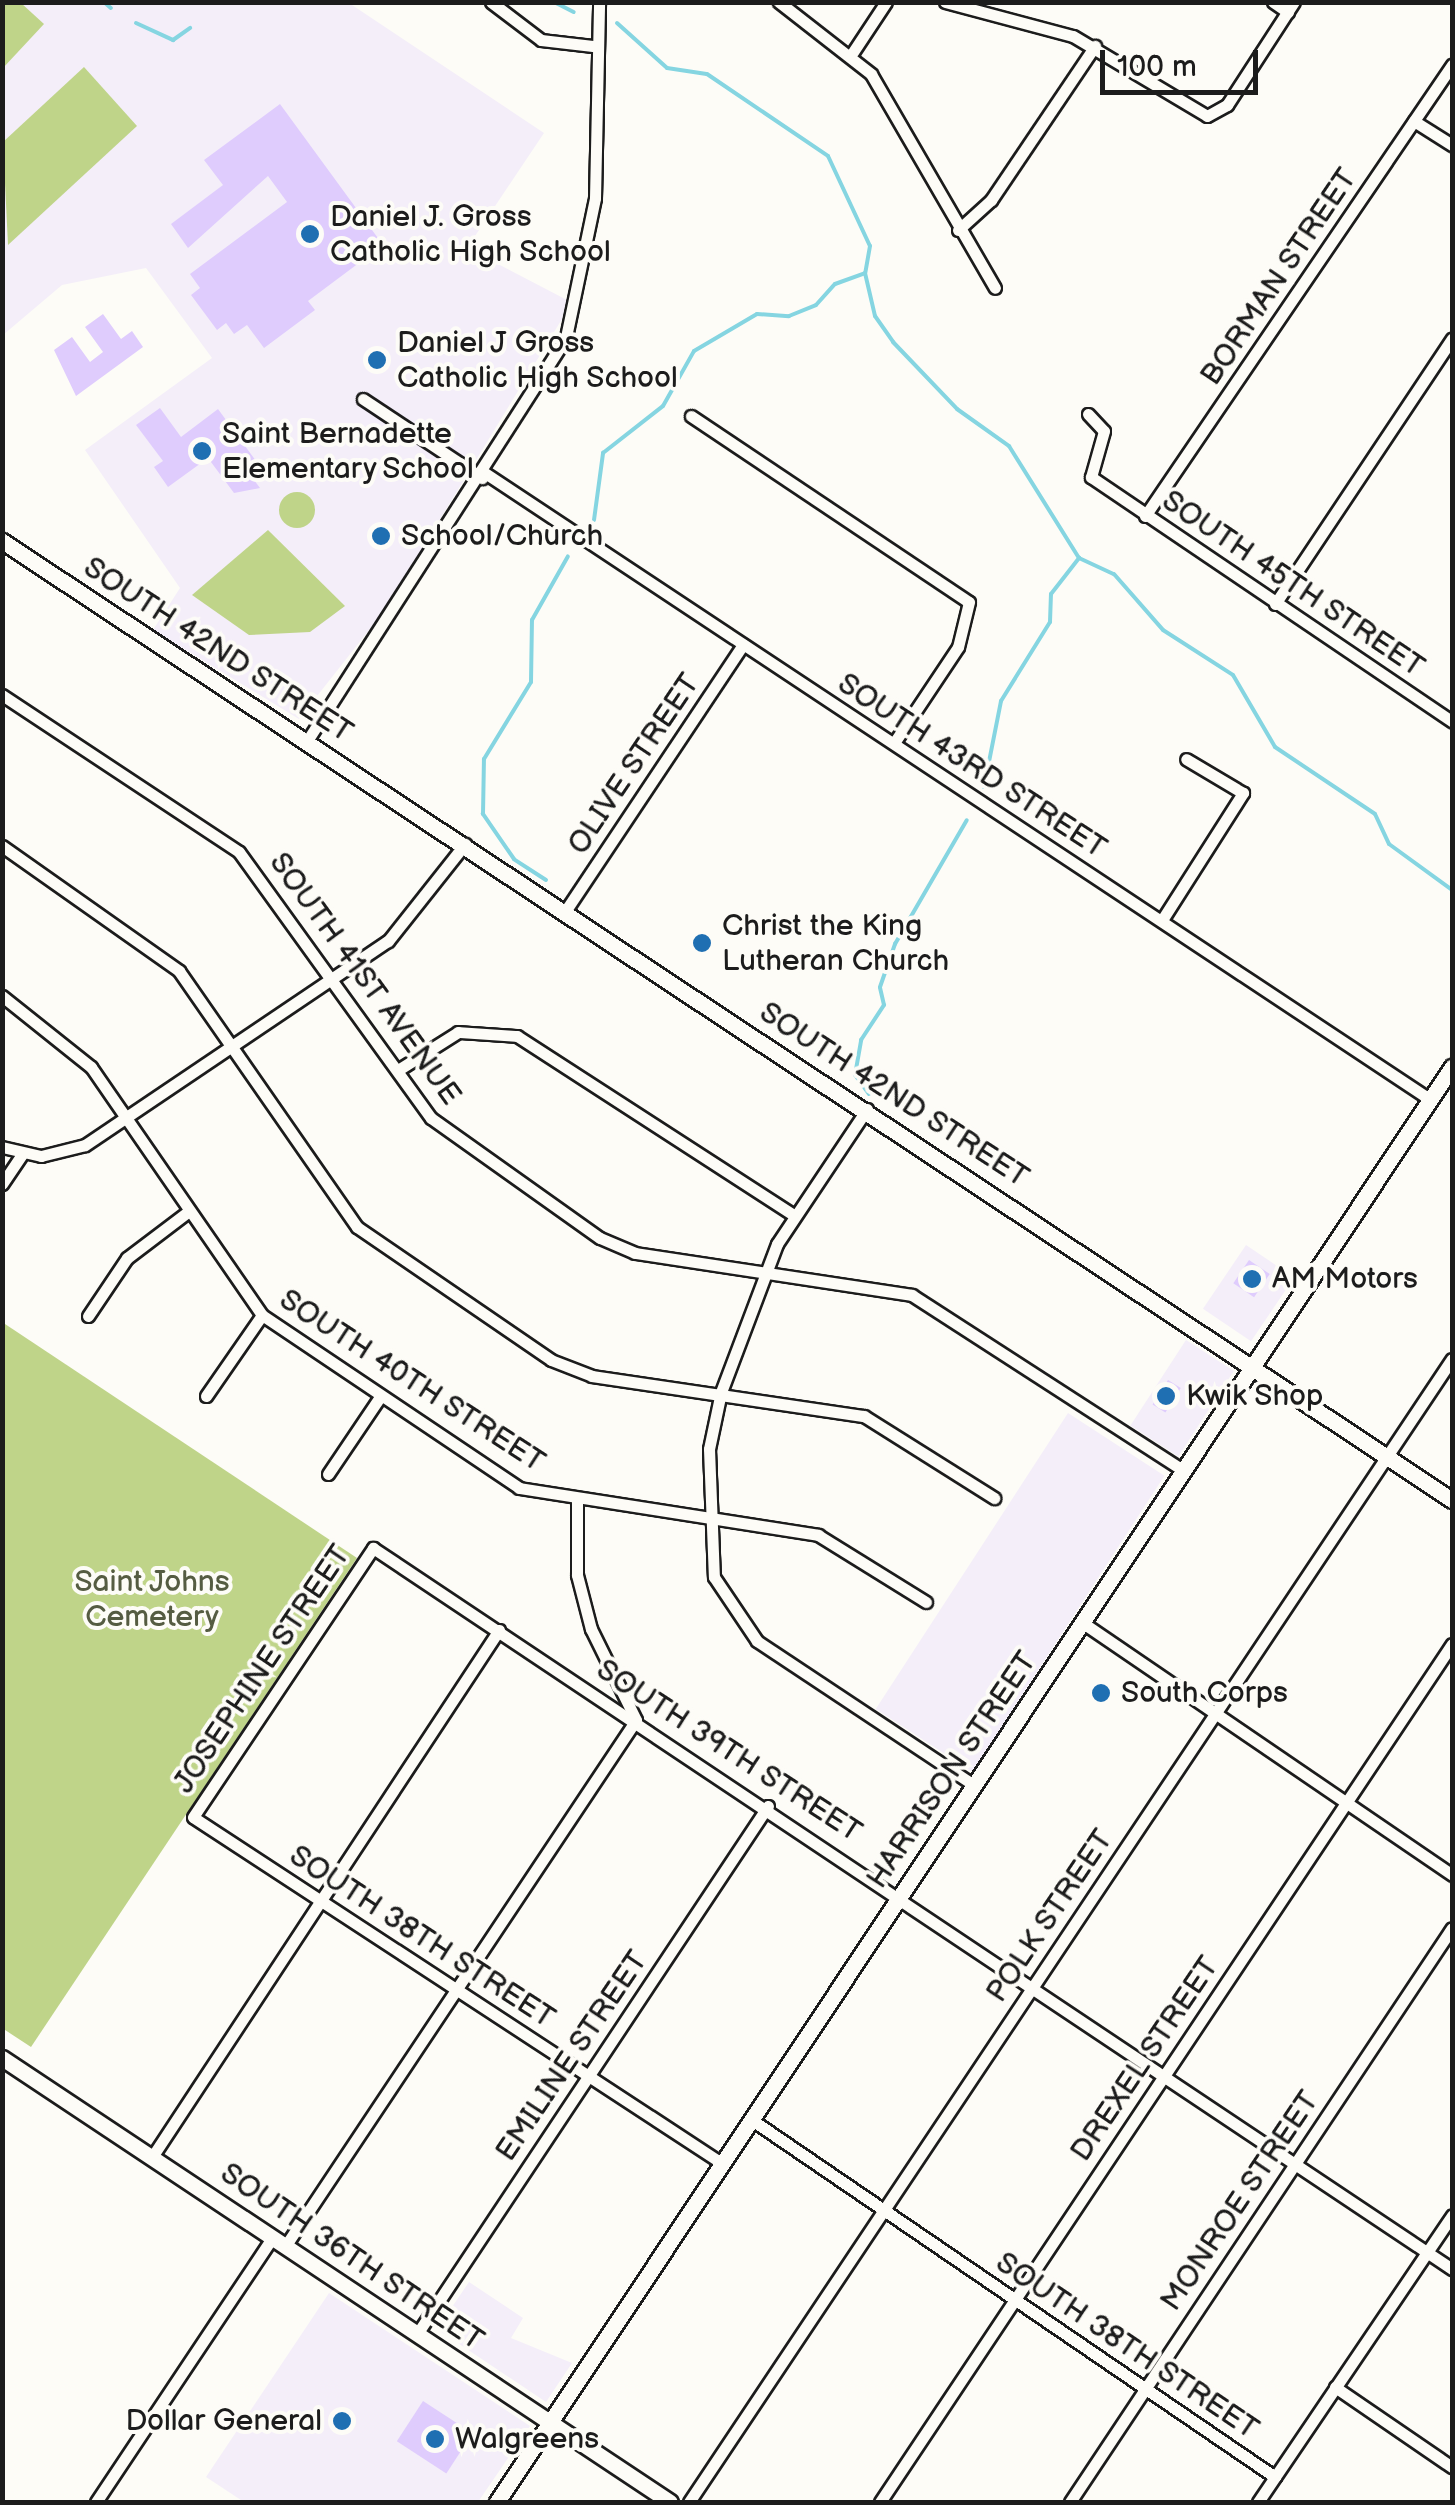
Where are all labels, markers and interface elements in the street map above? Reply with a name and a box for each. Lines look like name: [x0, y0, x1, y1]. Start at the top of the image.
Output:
scale bar: [1105, 30, 1262, 92]
text: 100 m: [1117, 49, 1197, 85]
street label: BORMAN STREET: [1193, 162, 1365, 392]
place label: Daniel J. Gross Catholic High School: [330, 199, 611, 270]
marker: Daniel J. Gross Catholic High School: [299, 223, 321, 245]
place label: Daniel J Gross Catholic High School: [397, 325, 678, 396]
marker: Daniel J Gross Catholic High School: [366, 349, 388, 371]
place label: Saint Bernadette Elementary School: [222, 416, 476, 486]
marker: Saint Bernadette Elementary School: [191, 440, 213, 462]
street label: SOUTH 45TH STREET: [1155, 483, 1431, 685]
place label: School/Church: [401, 518, 603, 554]
marker: School/Church: [370, 525, 392, 547]
street label: SOUTH 42ND STREET: [76, 549, 360, 751]
street label: SOUTH 43RD STREET: [831, 665, 1113, 867]
street label: OLIVE STREET: [560, 667, 708, 861]
street label: SOUTH 41ST AVENUE: [261, 846, 469, 1112]
place label: Christ the King Lutheran Church: [722, 908, 949, 978]
marker: Christ the King Lutheran Church: [691, 932, 713, 954]
street label: SOUTH 42ND STREET: [752, 994, 1036, 1196]
place label: AM Motors: [1272, 1261, 1418, 1297]
marker: AM Motors: [1241, 1268, 1263, 1290]
street label: SOUTH 40TH STREET: [272, 1282, 552, 1480]
place label: Kwik Shop: [1186, 1378, 1324, 1414]
marker: Kwik Shop: [1155, 1385, 1177, 1407]
street label: JOSEPHINE STREET: [166, 1538, 358, 1800]
park label: Saint Johns Cemetery: [74, 1564, 230, 1634]
street label: HARRISON STREET: [859, 1645, 1045, 1895]
street label: SOUTH 39TH STREET: [589, 1652, 869, 1850]
place label: South Corps: [1121, 1675, 1288, 1711]
marker: South Corps: [1090, 1682, 1112, 1704]
street label: POLK STREET: [979, 1823, 1121, 2009]
street label: SOUTH 38TH STREET: [282, 1838, 562, 2036]
street label: EMILINE STREET: [488, 1944, 656, 2168]
street label: DREXEL STREET: [1063, 1950, 1227, 2168]
street label: MONROE STREET: [1153, 2084, 1327, 2318]
street label: SOUTH 36TH STREET: [213, 2155, 491, 2359]
street label: SOUTH 38TH STREET: [989, 2245, 1265, 2447]
place label: Dollar General: [126, 2403, 322, 2439]
marker: Dollar General: [331, 2410, 353, 2432]
place label: Walgreens: [455, 2421, 599, 2457]
marker: Walgreens: [424, 2428, 446, 2450]

